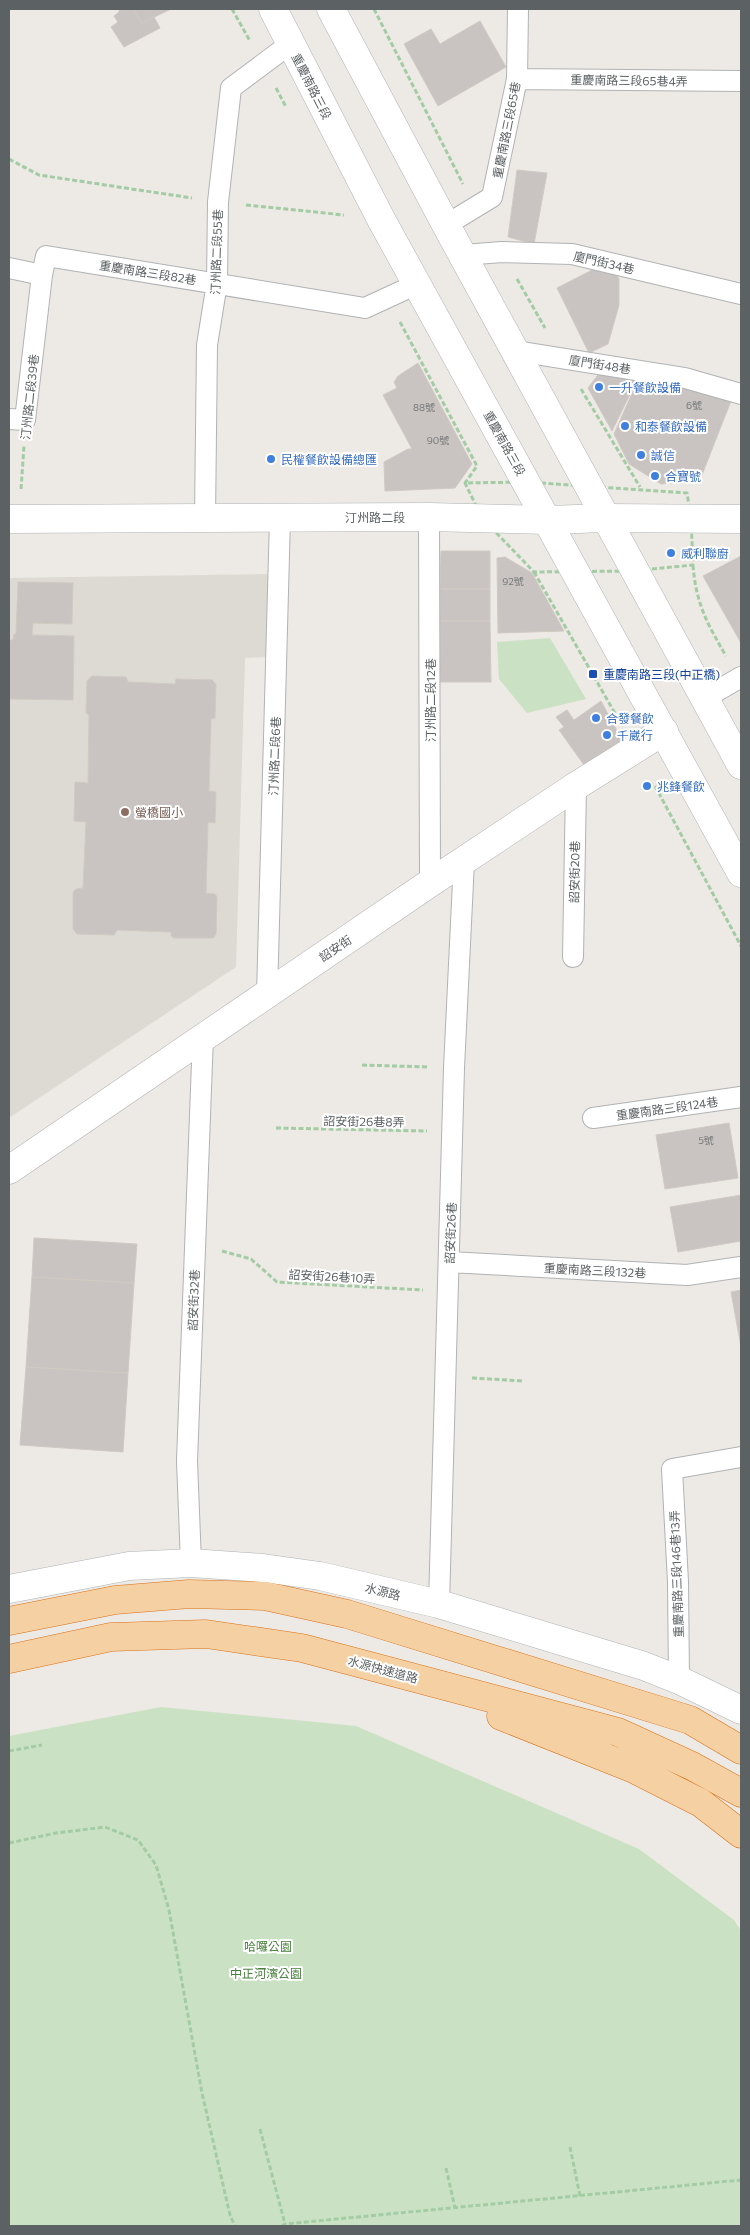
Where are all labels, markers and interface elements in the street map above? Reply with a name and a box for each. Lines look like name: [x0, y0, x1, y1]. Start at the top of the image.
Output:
street label: 重慶南路三段: [289, 51, 335, 121]
street label: 重慶南路三段65巷4弄: [570, 72, 688, 88]
street label: 重慶南路三段65巷: [490, 80, 522, 180]
street label: 汀州路二段55巷: [208, 209, 224, 295]
street label: 廈門街34巷: [572, 248, 636, 276]
street label: 重慶南路三段82巷: [99, 257, 197, 287]
street label: 廈門街48巷: [568, 352, 632, 376]
street label: 汀州路二段39巷: [18, 353, 40, 441]
place label: 一升餐飲設備: [609, 380, 681, 394]
marker: 一升餐飲設備: [593, 381, 605, 393]
house number: 6號: [686, 399, 702, 411]
house number: 88號: [413, 401, 435, 413]
street label: 重慶南路三段: [481, 408, 529, 478]
place label: 和泰餐飲設備: [635, 419, 707, 433]
marker: 和泰餐飲設備: [619, 420, 631, 432]
house number: 90號: [427, 434, 449, 446]
place label: 誠信: [651, 448, 675, 462]
marker: 誠信: [635, 449, 647, 461]
place label: 民權餐飲設備總匯: [281, 452, 377, 466]
marker: 民權餐飲設備總匯: [265, 453, 277, 465]
place label: 合寶號: [665, 469, 701, 483]
marker: 合寶號: [649, 470, 661, 482]
street label: 汀州路二段: [345, 510, 405, 524]
place label: 威利聯廚: [681, 546, 729, 560]
marker: 威利聯廚: [665, 547, 677, 559]
house number: 92號: [502, 575, 524, 587]
street label: 汀州路二段12巷: [423, 658, 437, 742]
place label: 重慶南路三段(中正橋): [603, 667, 720, 681]
marker: 重慶南路三段(中正橋): [587, 668, 599, 680]
place label: 合發餐飲: [606, 711, 654, 725]
marker: 合發餐飲: [590, 712, 602, 724]
street label: 汀州路二段6巷: [266, 716, 282, 796]
place label: 千崴行: [617, 728, 653, 742]
marker: 千崴行: [601, 729, 613, 741]
place label: 兆鋒餐飲: [657, 779, 705, 793]
marker: 兆鋒餐飲: [641, 780, 653, 792]
place label: 螢橋國小: [135, 805, 183, 819]
marker: 螢橋國小: [119, 806, 131, 818]
street label: 詔安街20巷: [566, 841, 582, 903]
street label: 詔安街: [316, 932, 354, 964]
street label: 重慶南路三段124巷: [615, 1094, 719, 1122]
street label: 詔安街26巷8弄: [323, 1113, 405, 1129]
house number: 5號: [698, 1134, 714, 1146]
street label: 詔安街26巷: [442, 1202, 458, 1264]
street label: 重慶南路三段132巷: [543, 1260, 647, 1280]
street label: 詔安街26巷10弄: [288, 1267, 376, 1285]
street label: 詔安街32巷: [185, 1269, 201, 1331]
street label: 重慶南路三段146巷13弄: [667, 1510, 685, 1638]
street label: 水源路: [364, 1580, 402, 1602]
street label: 水源快速道路: [346, 1653, 420, 1685]
park label: 哈囉公園: [244, 1939, 292, 1953]
park label: 中正河濱公園: [230, 1966, 302, 1980]

